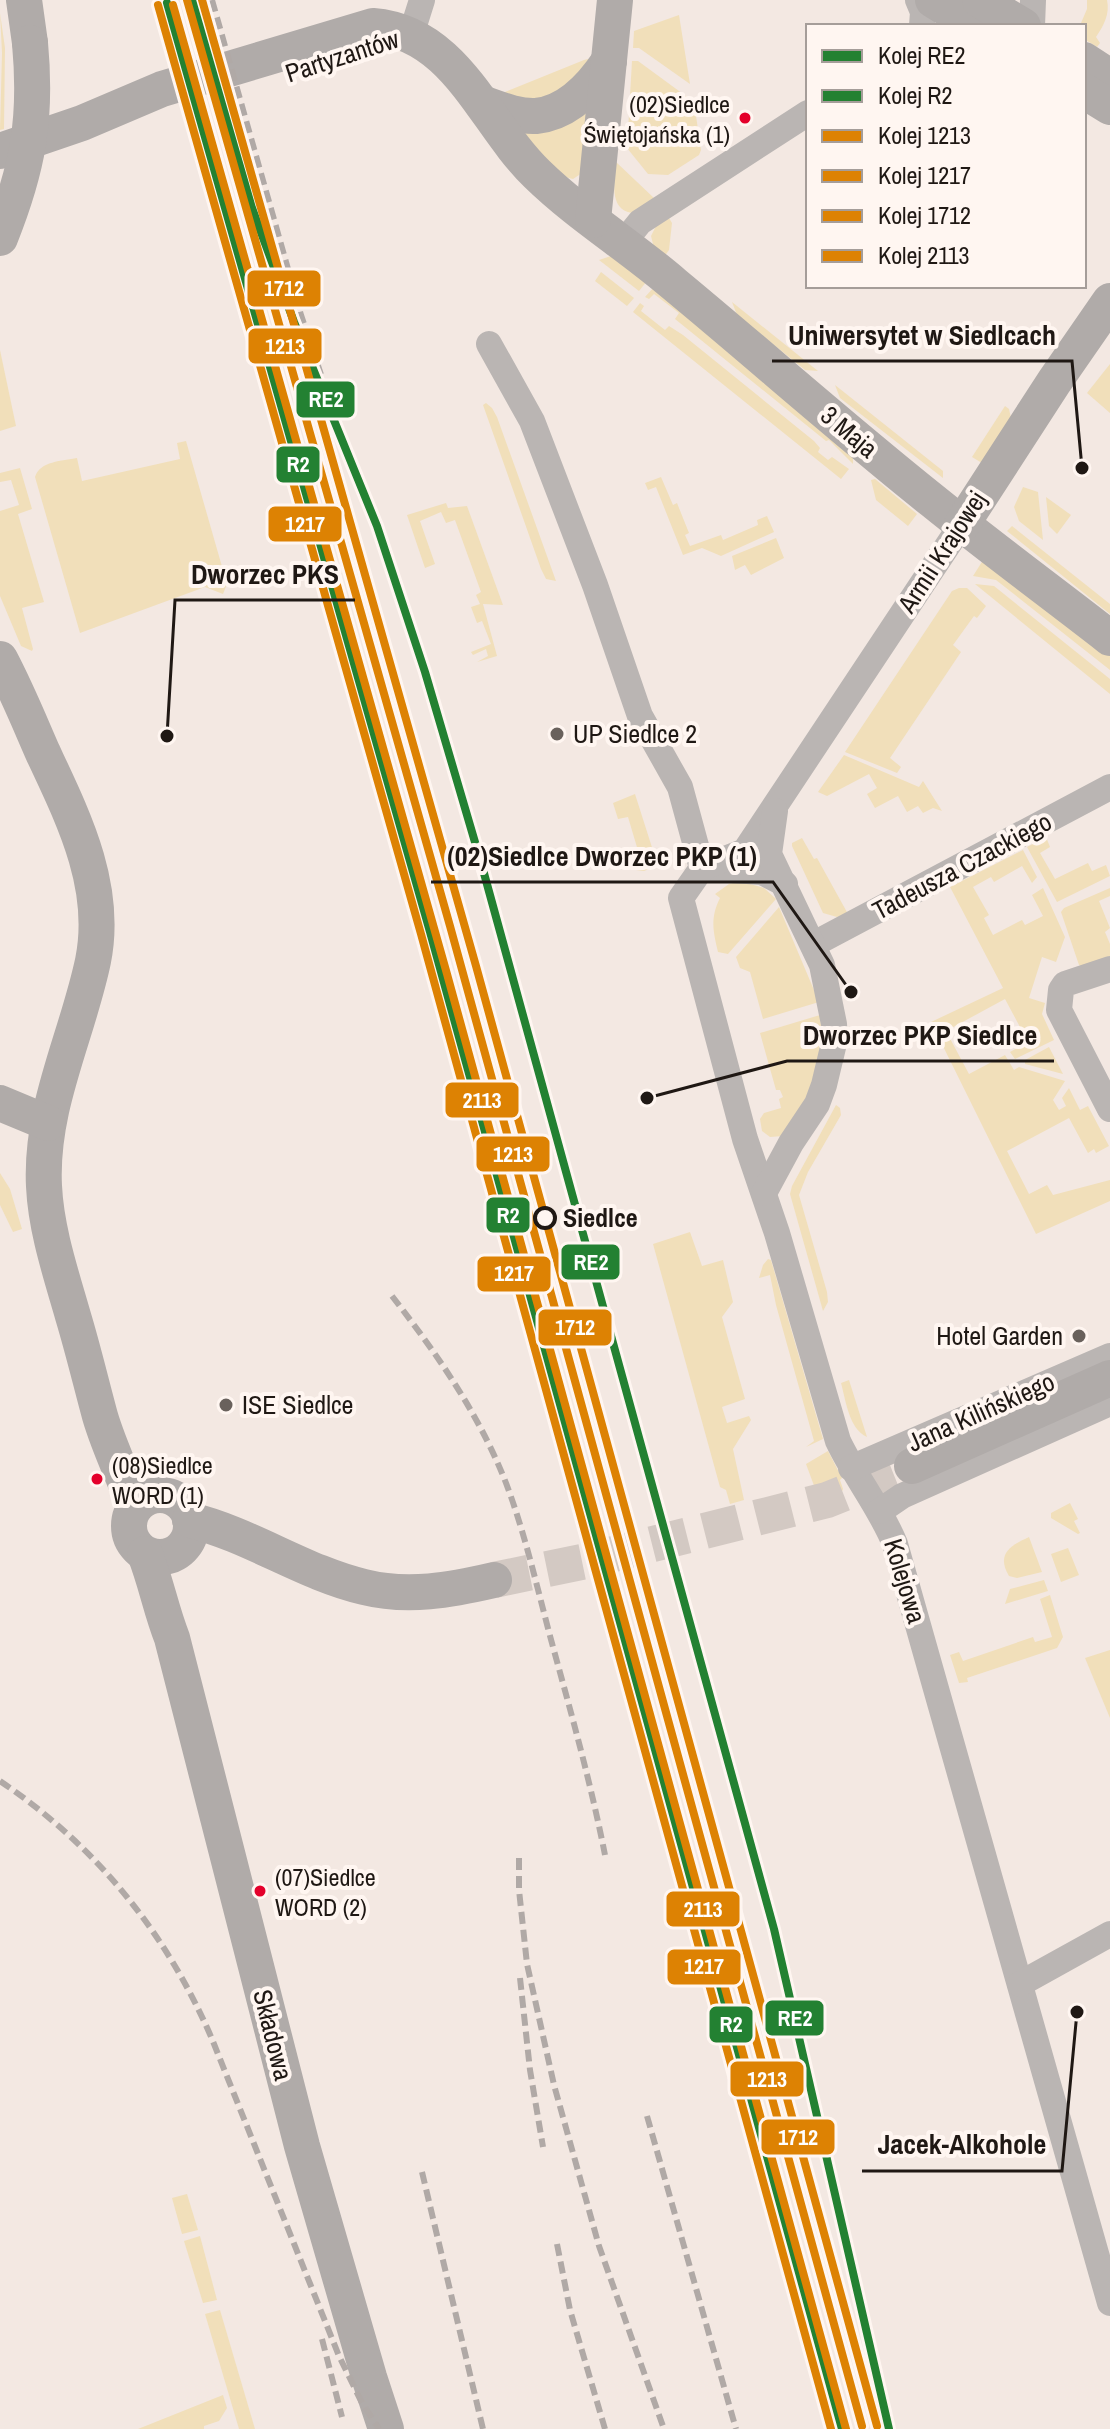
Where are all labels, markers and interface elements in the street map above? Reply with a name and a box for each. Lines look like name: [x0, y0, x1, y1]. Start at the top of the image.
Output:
street label: Partyzantów: [281, 21, 404, 90]
legend: [806, 24, 1086, 288]
text: Kolej RE2: [878, 39, 966, 71]
text: Kolej R2: [878, 79, 952, 111]
place label: (02)Siedlce Świętojańska (1): [583, 88, 730, 150]
marker: (02)Siedlce Świętojańska (1): [737, 110, 753, 126]
text: Kolej 1213: [878, 119, 971, 151]
text: Kolej 1217: [878, 159, 971, 191]
text: Kolej 1712: [878, 199, 971, 231]
text: Kolej 2113: [878, 239, 970, 271]
line badge: 1712: [246, 269, 322, 308]
text: 1712: [264, 273, 304, 303]
callout: Uniwersytet w Siedlcach: [772, 309, 1072, 361]
text: Uniwersytet w Siedlcach: [788, 316, 1056, 354]
line badge: 1213: [247, 327, 323, 365]
text: 1213: [265, 331, 305, 361]
line badge: RE2: [295, 380, 356, 419]
text: RE2: [308, 384, 344, 414]
street label: 3 Maja: [814, 398, 885, 466]
line badge: R2: [275, 445, 321, 484]
text: R2: [286, 449, 310, 479]
street label: Armii Krajowej: [889, 484, 994, 620]
line badge: 1217: [267, 505, 343, 543]
text: 1217: [285, 509, 325, 539]
callout: Dworzec PKS: [175, 548, 355, 600]
text: Dworzec PKS: [191, 555, 339, 593]
place label: UP Siedlce 2: [573, 716, 697, 751]
marker: UP Siedlce 2: [548, 725, 566, 743]
street label: Tadeusza Czackiego: [866, 804, 1058, 928]
callout: (02)Siedlce Dworzec PKP (1): [431, 830, 773, 882]
text: (02)Siedlce Dworzec PKP (1): [447, 837, 757, 875]
callout: Dworzec PKP Siedlce: [787, 1009, 1054, 1061]
text: Dworzec PKP Siedlce: [803, 1016, 1037, 1054]
line badge: 2113: [444, 1081, 520, 1119]
text: 2113: [462, 1085, 502, 1115]
line badge: 1213: [475, 1135, 551, 1173]
text: 1213: [493, 1139, 533, 1169]
line badge: R2: [485, 1196, 531, 1234]
text: R2: [496, 1200, 520, 1230]
place label: Siedlce: [563, 1200, 638, 1235]
marker: Siedlce: [534, 1207, 556, 1229]
line badge: RE2: [560, 1243, 621, 1281]
text: RE2: [573, 1247, 609, 1277]
line badge: 1217: [476, 1255, 552, 1293]
text: 1217: [494, 1258, 534, 1288]
line badge: 1712: [537, 1308, 613, 1347]
text: 1712: [555, 1312, 595, 1342]
place label: Hotel Garden: [936, 1318, 1063, 1353]
marker: Hotel Garden: [1070, 1327, 1088, 1345]
street label: Jana Kilińskiego: [902, 1363, 1060, 1460]
place label: ISE Siedlce: [242, 1387, 353, 1422]
marker: ISE Siedlce: [217, 1396, 235, 1414]
place label: (08)Siedlce WORD (1): [112, 1449, 213, 1511]
marker: (08)Siedlce WORD (1): [89, 1471, 105, 1487]
street label: Kolejowa: [876, 1534, 935, 1627]
place label: (07)Siedlce WORD (2): [275, 1861, 376, 1923]
marker: (07)Siedlce WORD (2): [252, 1883, 268, 1899]
line badge: 2113: [665, 1890, 741, 1928]
text: 2113: [683, 1894, 723, 1924]
line badge: 1217: [666, 1948, 742, 1986]
text: 1217: [684, 1951, 724, 1981]
street label: Składowa: [245, 1986, 302, 2084]
line badge: RE2: [764, 1999, 825, 2037]
text: RE2: [777, 2003, 813, 2033]
line badge: R2: [708, 2005, 754, 2044]
text: R2: [719, 2009, 743, 2039]
line badge: 1213: [729, 2060, 805, 2098]
text: 1213: [747, 2064, 787, 2094]
line badge: 1712: [760, 2118, 836, 2156]
callout: Jacek-Alkohole: [862, 2119, 1062, 2171]
text: 1712: [778, 2122, 818, 2152]
text: Jacek-Alkohole: [878, 2125, 1046, 2163]

